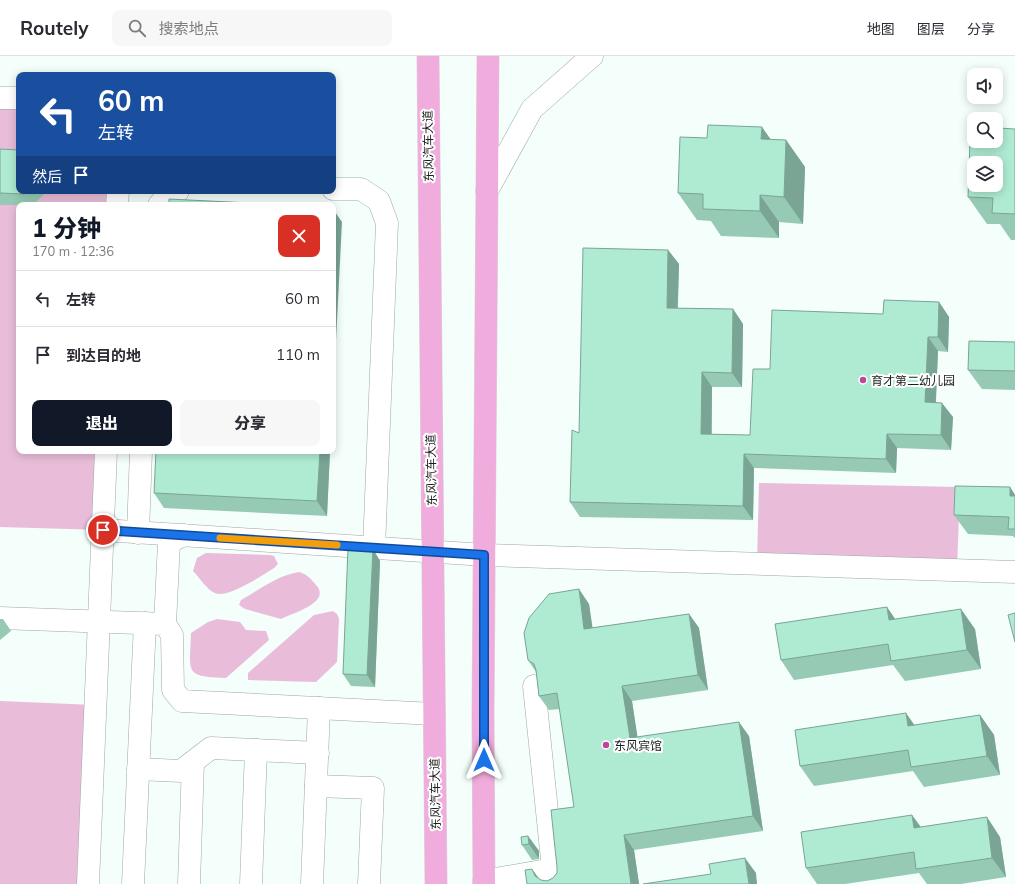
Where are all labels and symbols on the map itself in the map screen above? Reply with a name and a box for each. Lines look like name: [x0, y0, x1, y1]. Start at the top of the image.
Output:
street label: 东风汽车大道: [420, 110, 436, 182]
place label: 育才第二幼儿园: [871, 373, 955, 388]
marker: 育才第二幼儿园: [858, 375, 868, 385]
street label: 东风汽车大道: [423, 434, 439, 506]
pin: [86, 513, 120, 547]
place label: 东风宾馆: [614, 738, 662, 753]
position arrow: [463, 739, 505, 781]
marker: 东风宾馆: [601, 740, 611, 750]
street label: 东风汽车大道: [427, 758, 443, 830]

